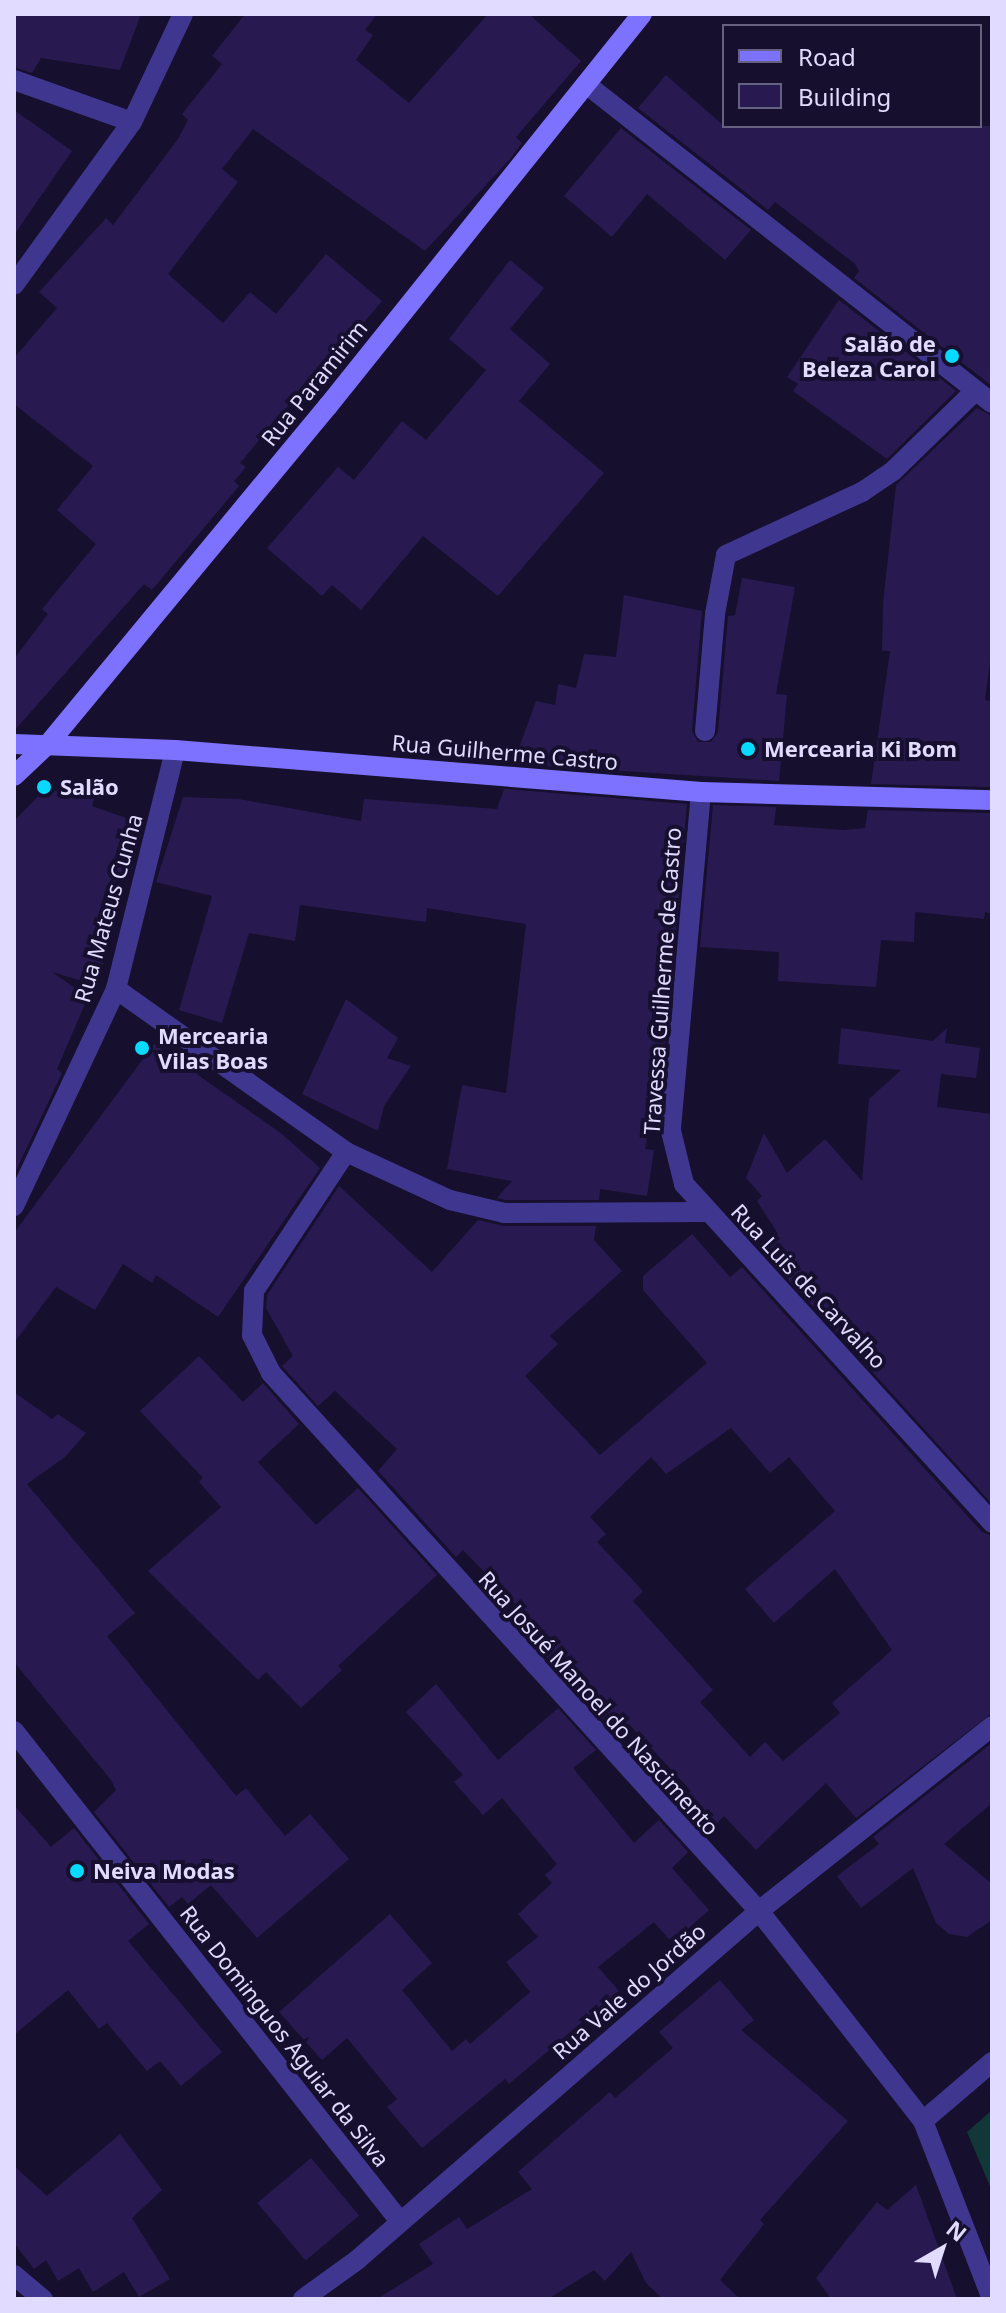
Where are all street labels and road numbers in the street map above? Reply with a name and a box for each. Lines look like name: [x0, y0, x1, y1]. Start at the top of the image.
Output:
street label: Rua Paramirim: [255, 315, 373, 451]
street label: Rua Guilherme Castro: [391, 729, 619, 775]
street label: Rua Mateus Cunha: [68, 811, 148, 1005]
street label: Travessa Guilherme de Castro: [638, 826, 686, 1136]
street label: Rua Luis de Carvalho: [726, 1198, 892, 1374]
street label: Rua Josué Manoel do Nascimento: [473, 1566, 725, 1840]
street label: Rua Dominguos Aguiar da Silva: [175, 1900, 395, 2172]
street label: Rua Vale do Jordão: [547, 1917, 711, 2065]

